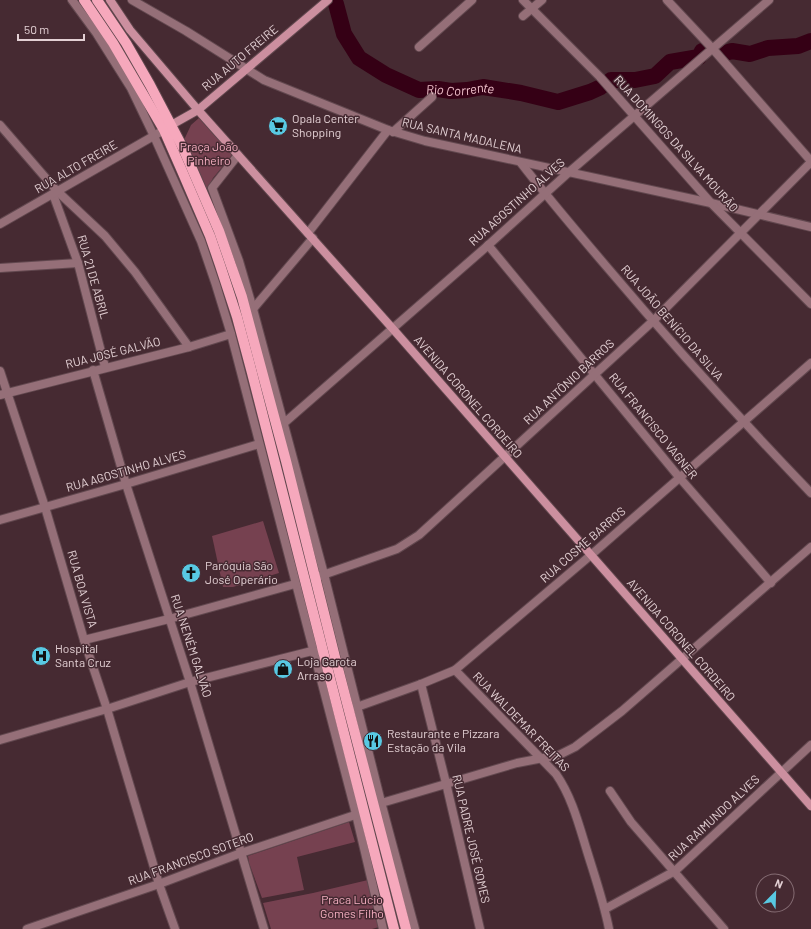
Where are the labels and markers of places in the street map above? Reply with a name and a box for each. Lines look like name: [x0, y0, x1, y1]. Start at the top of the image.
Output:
place label: Opala Center Shopping: [292, 111, 359, 139]
supermarket icon: Opala Center Shopping: [267, 115, 289, 137]
place label: Paróquia São José Operário: [205, 558, 278, 586]
church icon: Paróquia São José Operário: [180, 562, 202, 584]
place label: Hospital Santa Cruz: [55, 641, 111, 669]
hospital icon: Hospital Santa Cruz: [30, 645, 52, 667]
place label: Loja Garota Arraso: [297, 654, 357, 682]
shop icon: Loja Garota Arraso: [272, 658, 294, 680]
place label: Restaurante e Pizzara Estação da Vila: [387, 726, 499, 754]
restaurant icon: Restaurante e Pizzara Estação da Vila: [362, 730, 384, 752]

